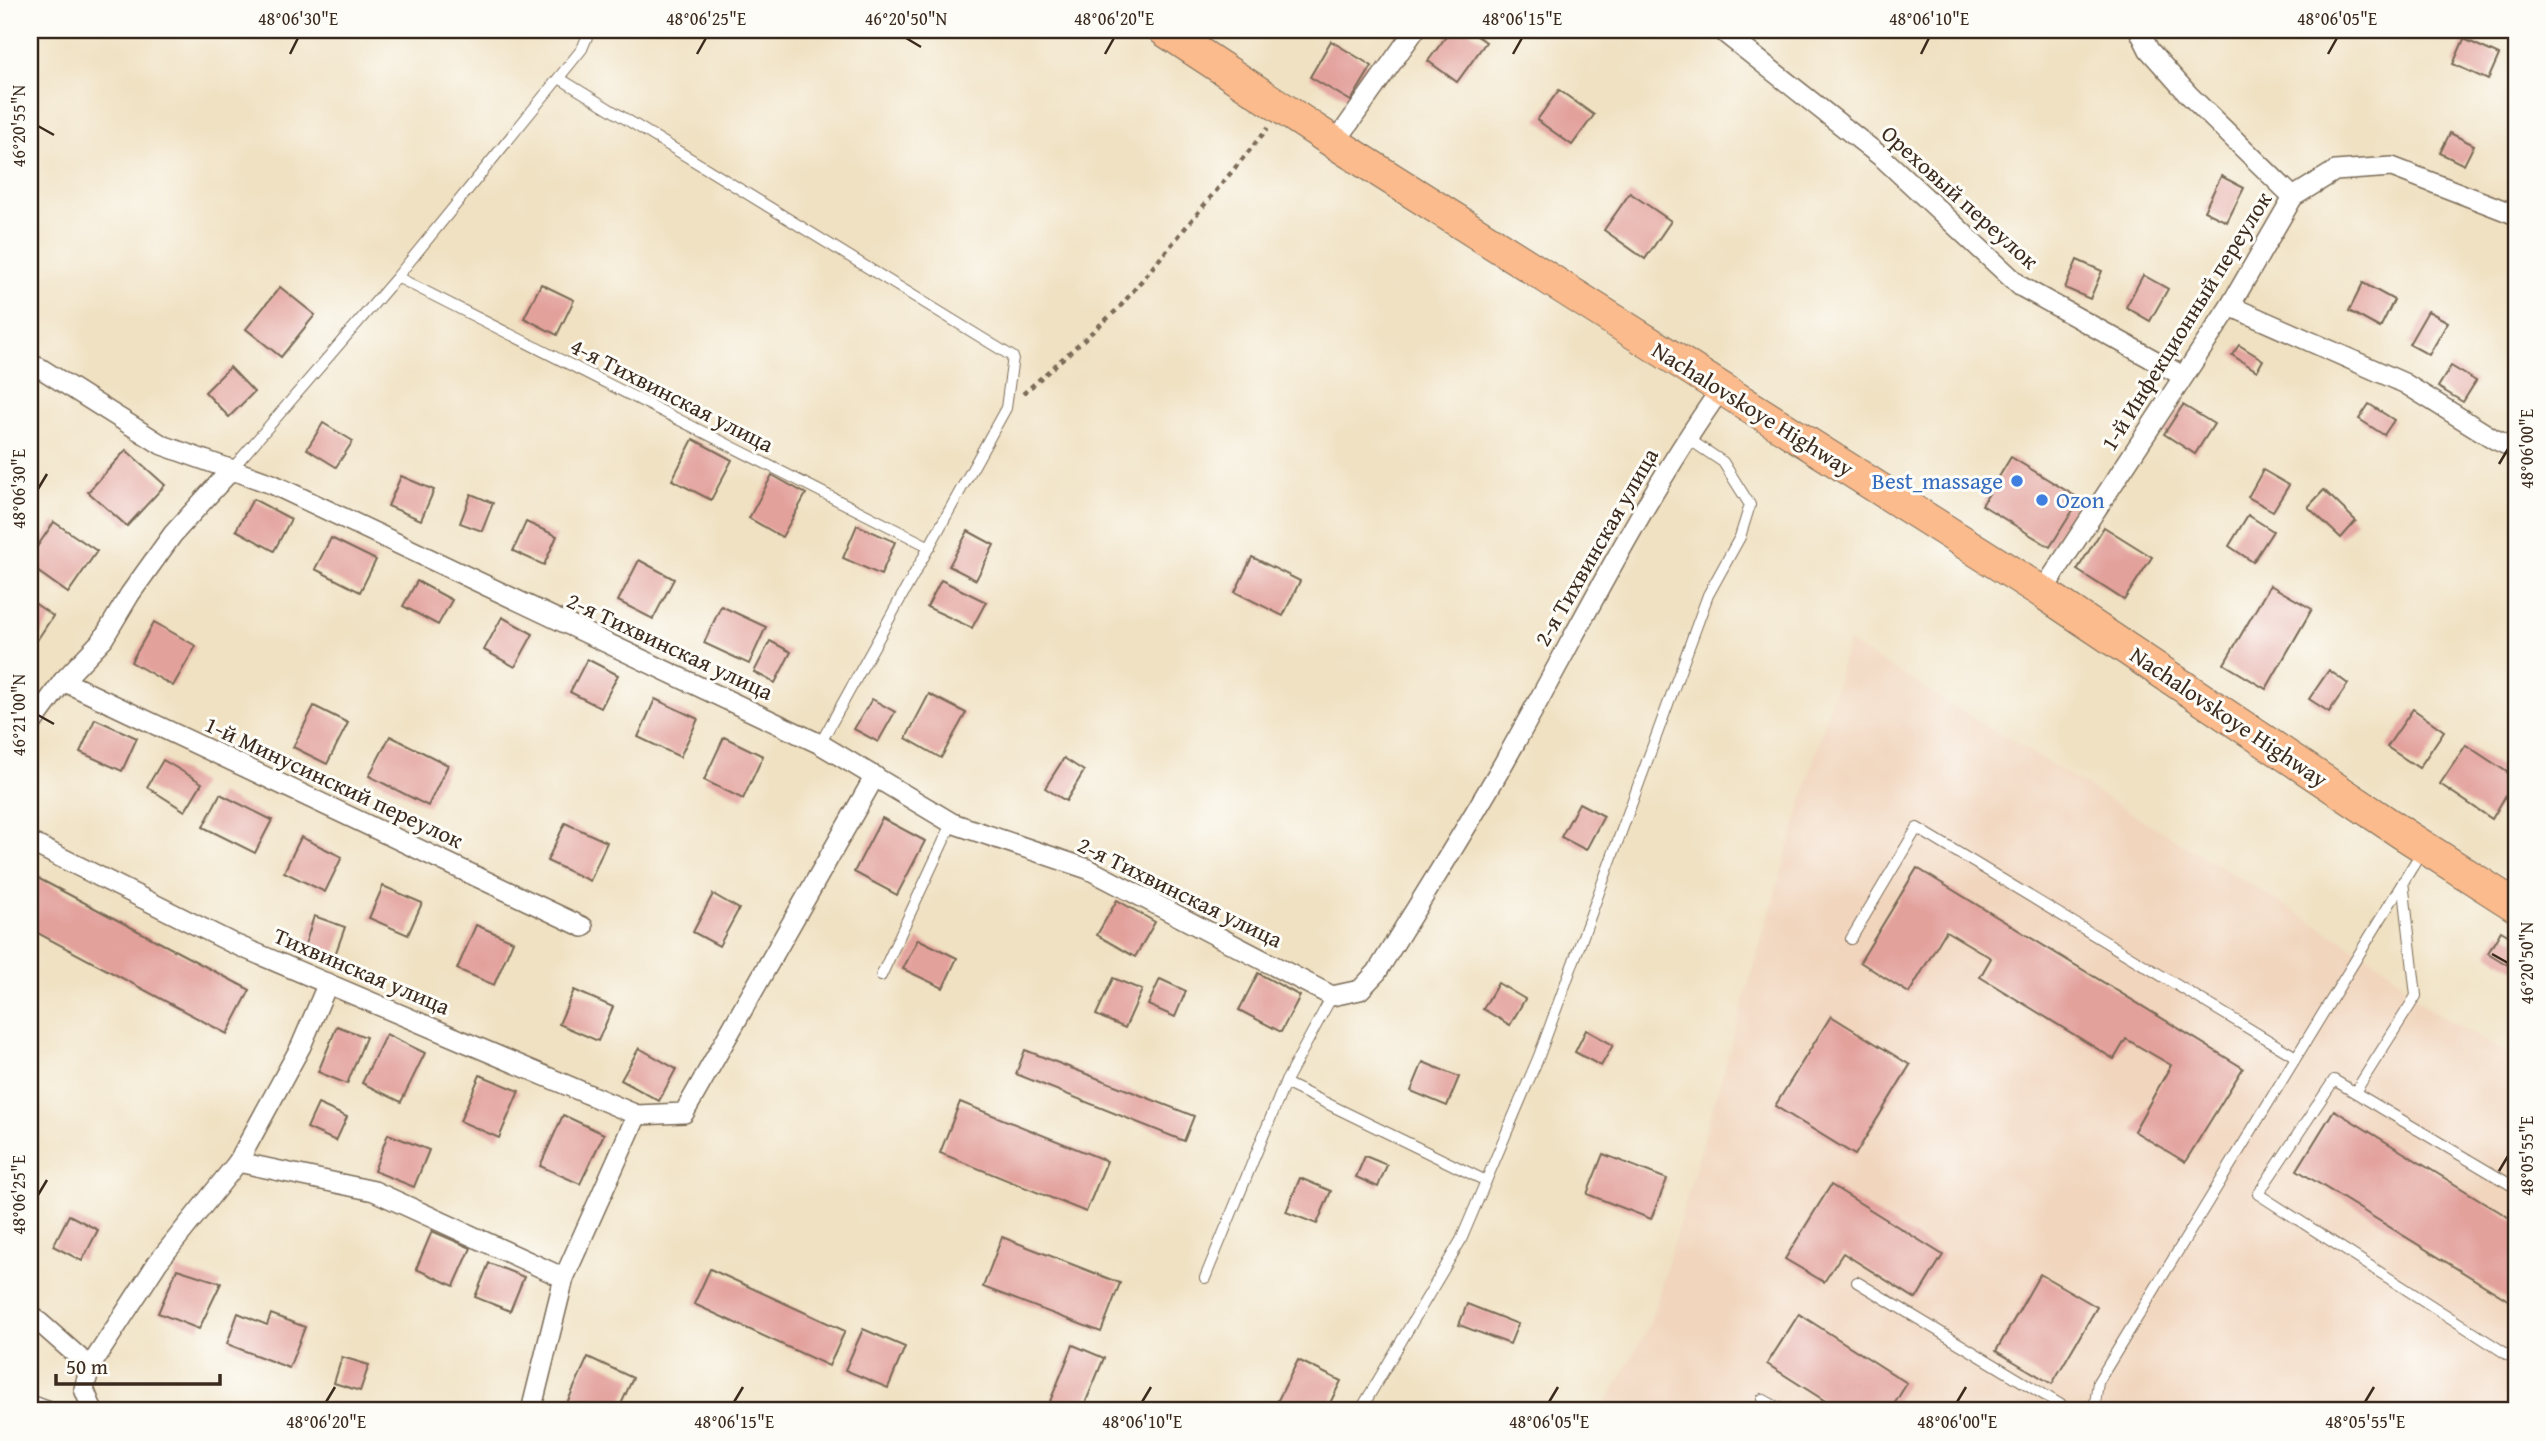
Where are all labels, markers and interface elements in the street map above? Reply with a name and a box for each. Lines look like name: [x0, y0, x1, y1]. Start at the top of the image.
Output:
text: 48°06'30"E: [258, 5, 338, 32]
text: 48°06'25"E: [666, 5, 746, 32]
text: 46°20'50"N: [865, 5, 948, 32]
text: 48°06'20"E: [1074, 5, 1154, 32]
text: 48°06'15"E: [1482, 5, 1562, 32]
text: 48°06'10"E: [1889, 5, 1969, 32]
text: 48°06'05"E: [2297, 5, 2377, 32]
text: 46°20'55"N: [5, 84, 32, 167]
street label: Ореховый переулок: [1874, 117, 2046, 276]
street label: 1-й Инфекционный переулок: [2092, 185, 2279, 457]
street label: 4-я Тихвинская улица: [565, 329, 780, 460]
street label: Nachalovskoye Highway: [1646, 333, 1861, 484]
text: 48°06'00"E: [2513, 409, 2540, 489]
street label: 2-я Тихвинская улица: [1525, 441, 1666, 652]
text: 48°06'30"E: [5, 449, 32, 529]
place label: Best_massage: [1872, 464, 2003, 497]
marker: Best_massage: [2009, 473, 2025, 489]
place label: Ozon: [2056, 483, 2105, 516]
marker: Ozon: [2034, 492, 2050, 508]
street label: 2-я Тихвинская улица: [562, 583, 779, 708]
street label: Nachalovskoye Highway: [2124, 638, 2335, 795]
text: 46°21'00"N: [5, 673, 32, 756]
street label: 1-й Минусинский переулок: [200, 707, 469, 856]
street label: 2-я Тихвинская улица: [1072, 828, 1288, 956]
street label: Тихвинская улица: [269, 919, 455, 1023]
text: 46°20'50"N: [2513, 921, 2540, 1004]
text: 48°05'55"E: [2513, 1116, 2540, 1196]
text: 48°06'25"E: [5, 1155, 32, 1235]
scale bar: [56, 1343, 220, 1387]
text: 50 m: [66, 1351, 108, 1382]
text: 48°06'20"E: [286, 1408, 366, 1435]
text: 48°06'15"E: [694, 1408, 774, 1435]
text: 48°06'10"E: [1102, 1408, 1182, 1435]
text: 48°06'05"E: [1509, 1408, 1589, 1435]
text: 48°06'00"E: [1917, 1408, 1997, 1435]
text: 48°05'55"E: [2325, 1408, 2405, 1435]

